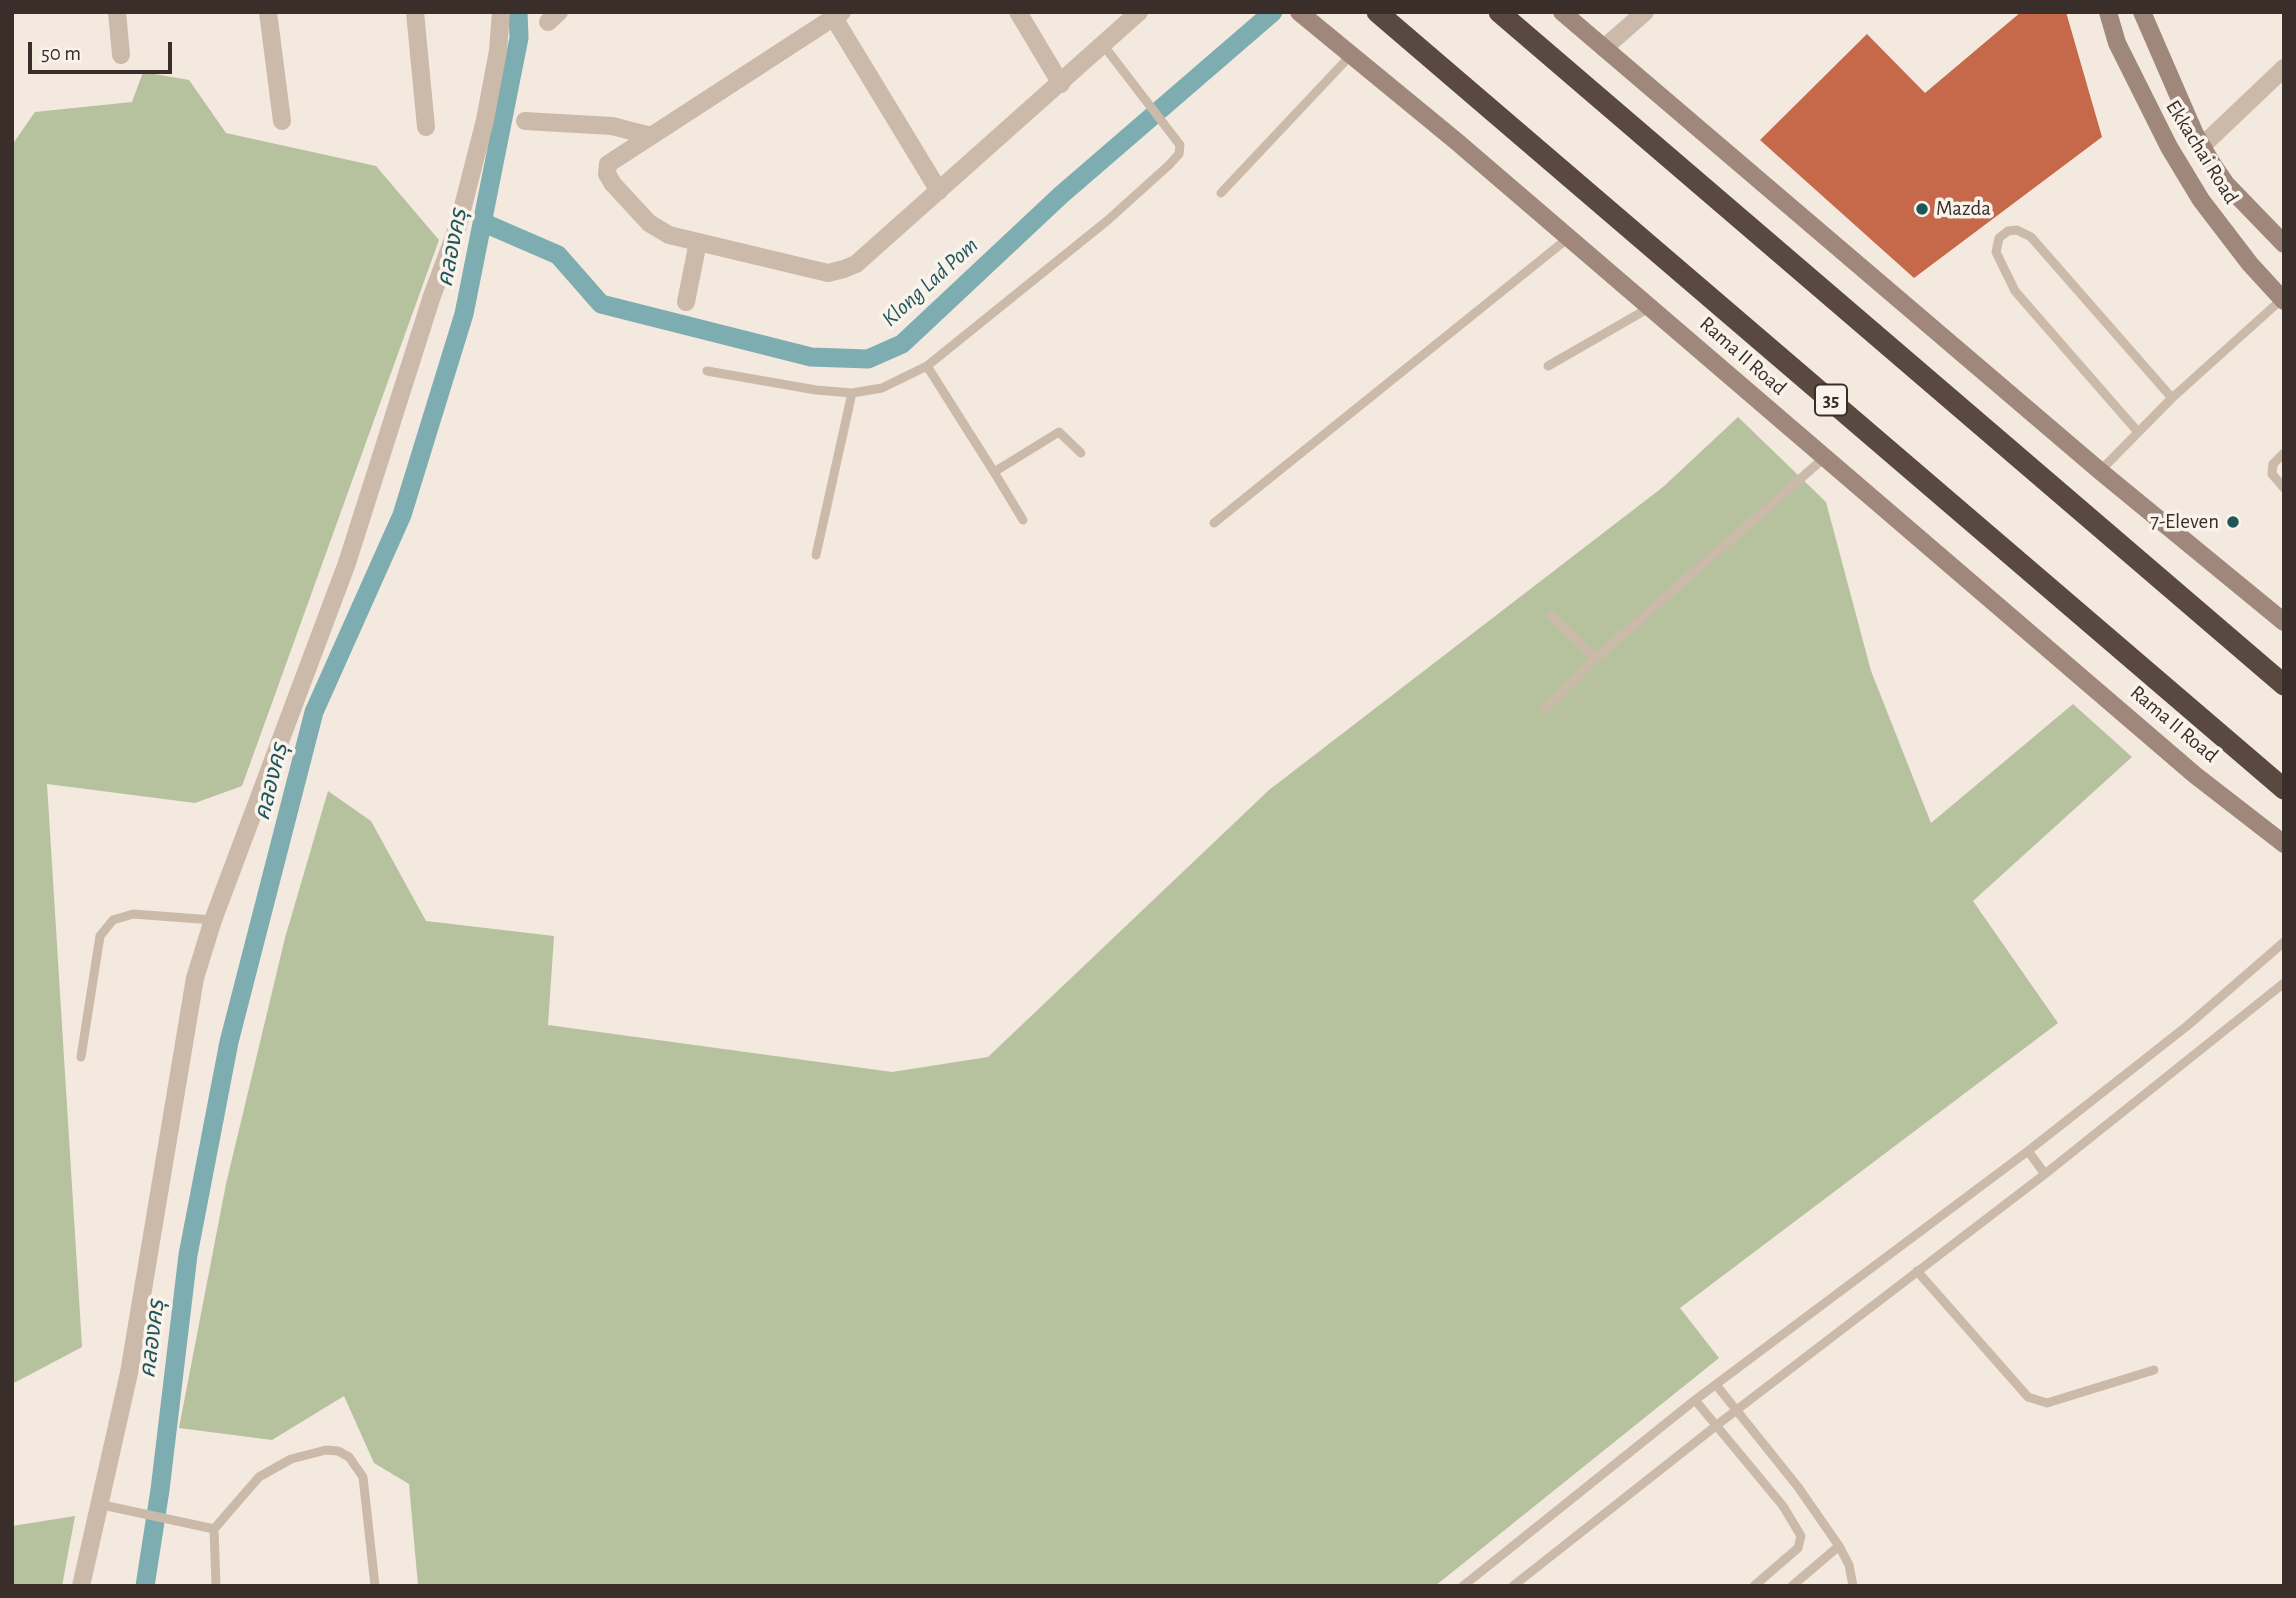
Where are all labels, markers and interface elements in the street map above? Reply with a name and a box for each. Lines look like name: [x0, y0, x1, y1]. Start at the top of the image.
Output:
scale bar: [32, 28, 175, 72]
text: 50 m: [41, 43, 81, 64]
street label: Ekkachai Road: [2160, 95, 2244, 209]
place label: Mazda: [1936, 196, 1991, 222]
marker: Mazda: [1914, 201, 1930, 217]
water label: คลองครุ: [431, 207, 473, 289]
water label: Klong Lad Pom: [876, 231, 984, 333]
street label: Rama II Road: [1694, 311, 1792, 401]
road number: 35: [1815, 384, 1847, 416]
place label: 7-Eleven: [2150, 509, 2219, 535]
marker: 7-Eleven: [2225, 514, 2241, 530]
street label: Rama II Road: [2125, 680, 2223, 768]
water label: คลองครุ: [248, 741, 294, 823]
water label: คลองครุ: [134, 1299, 170, 1379]

